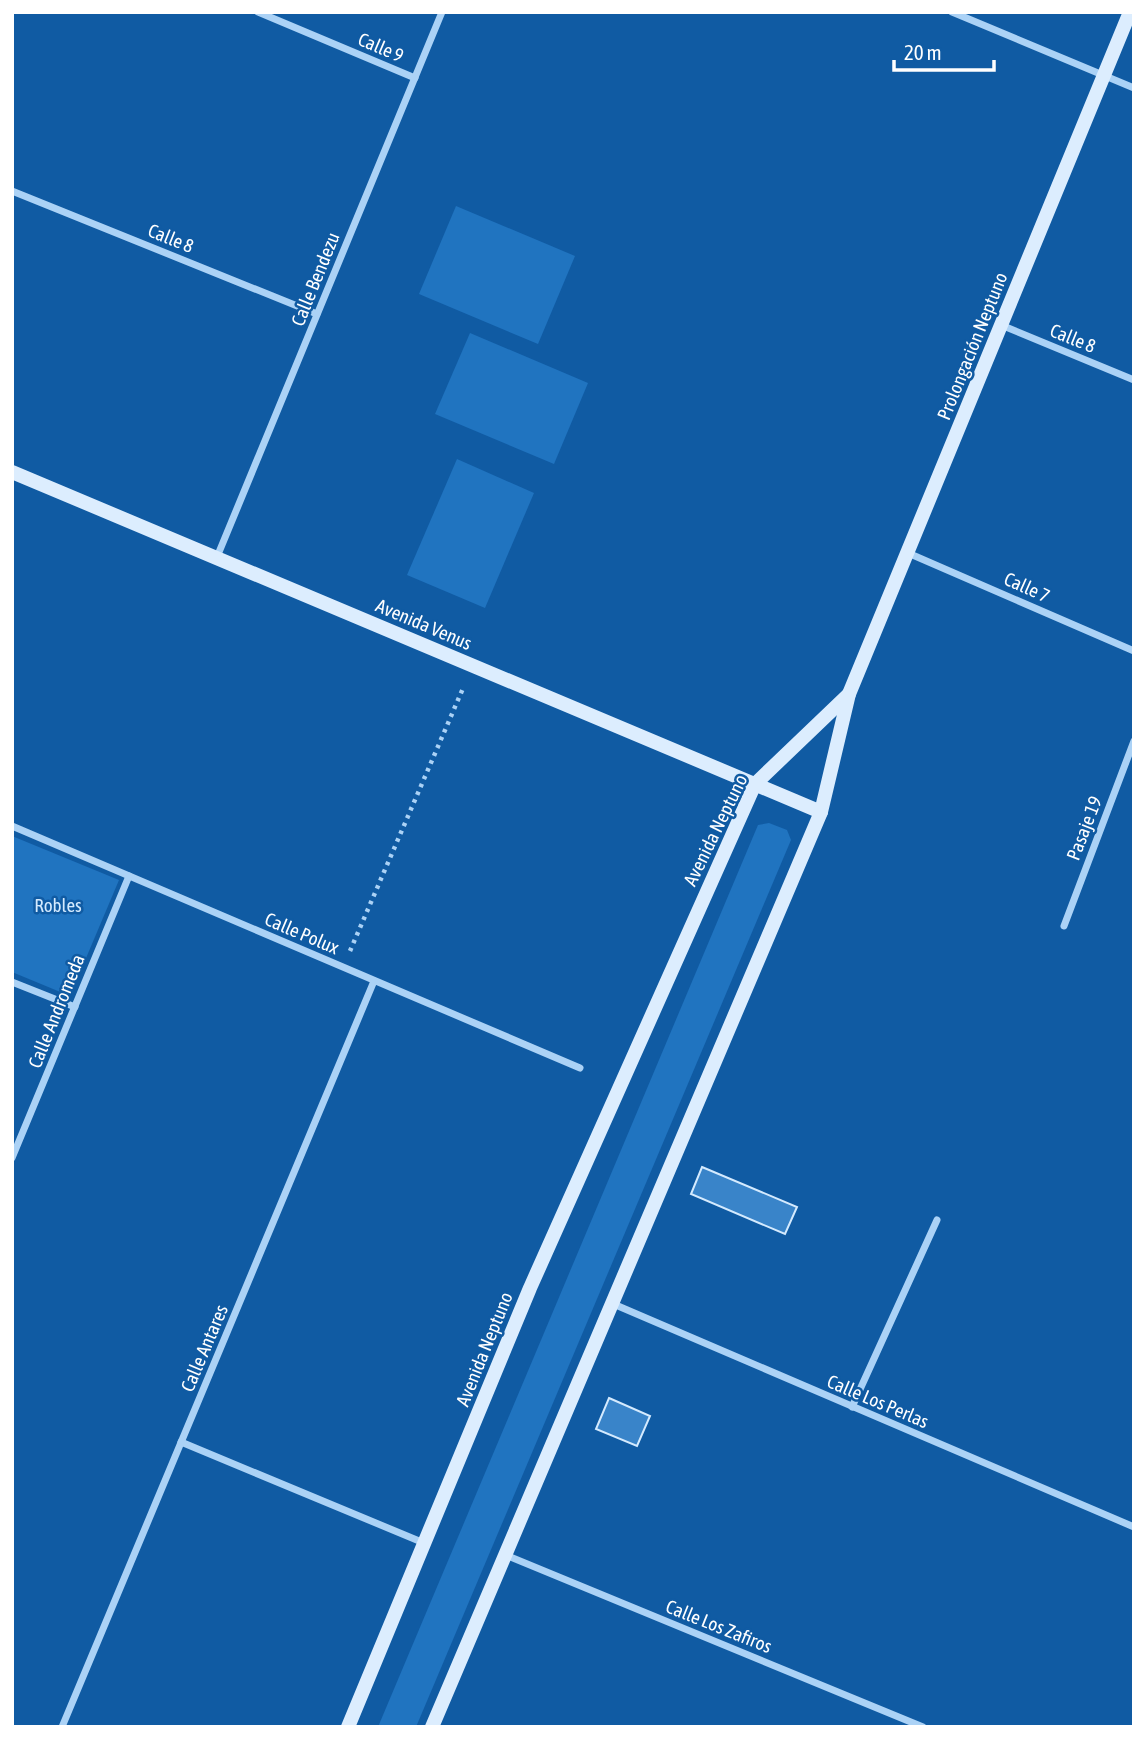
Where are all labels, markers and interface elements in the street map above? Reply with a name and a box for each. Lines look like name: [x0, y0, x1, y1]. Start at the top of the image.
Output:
street label: Calle 9: [355, 28, 407, 66]
scale bar: [894, 28, 994, 72]
text: 20 m: [904, 40, 942, 64]
street label: Calle 8: [145, 219, 197, 257]
street label: Calle Bendezu: [286, 229, 344, 329]
street label: Prolongación Neptuno: [932, 269, 1012, 423]
street label: Calle 8: [1047, 319, 1099, 357]
street label: Calle 7: [1001, 567, 1053, 607]
street label: Avenida Venus: [373, 594, 476, 654]
street label: Avenida Neptuno: [679, 771, 751, 889]
street label: Pasaje 19: [1062, 793, 1106, 863]
park label: Robles: [34, 894, 82, 916]
street label: Calle Polux: [262, 908, 343, 959]
street label: Calle Andromeda: [23, 951, 89, 1071]
street label: Avenida Neptuno: [451, 1289, 517, 1409]
street label: Calle Antares: [176, 1301, 232, 1395]
street label: Calle Los Perlas: [824, 1370, 932, 1432]
street label: Calle Los Zafiros: [663, 1595, 775, 1657]

